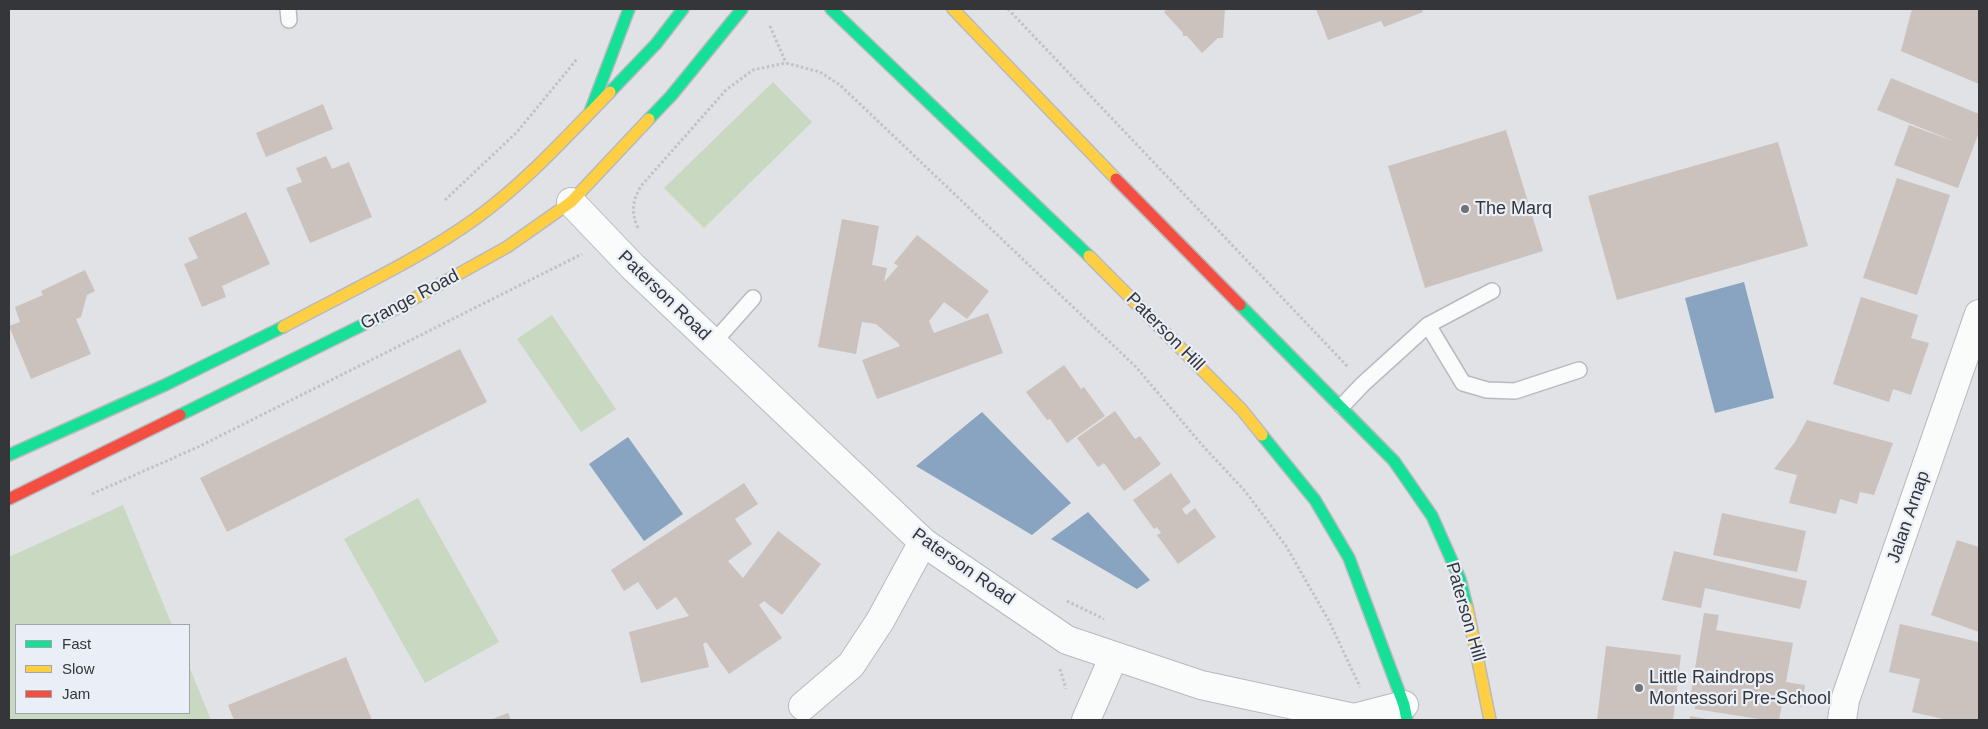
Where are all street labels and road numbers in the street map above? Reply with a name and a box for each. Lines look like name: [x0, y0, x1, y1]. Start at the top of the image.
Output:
street label: Paterson Road: [613, 247, 715, 345]
street label: Grange Road: [357, 265, 463, 335]
street label: Paterson Hill: [1121, 288, 1209, 376]
street label: Jalan Arnap: [1883, 468, 1935, 566]
street label: Paterson Road: [908, 524, 1018, 610]
street label: Paterson Hill: [1441, 560, 1489, 664]

